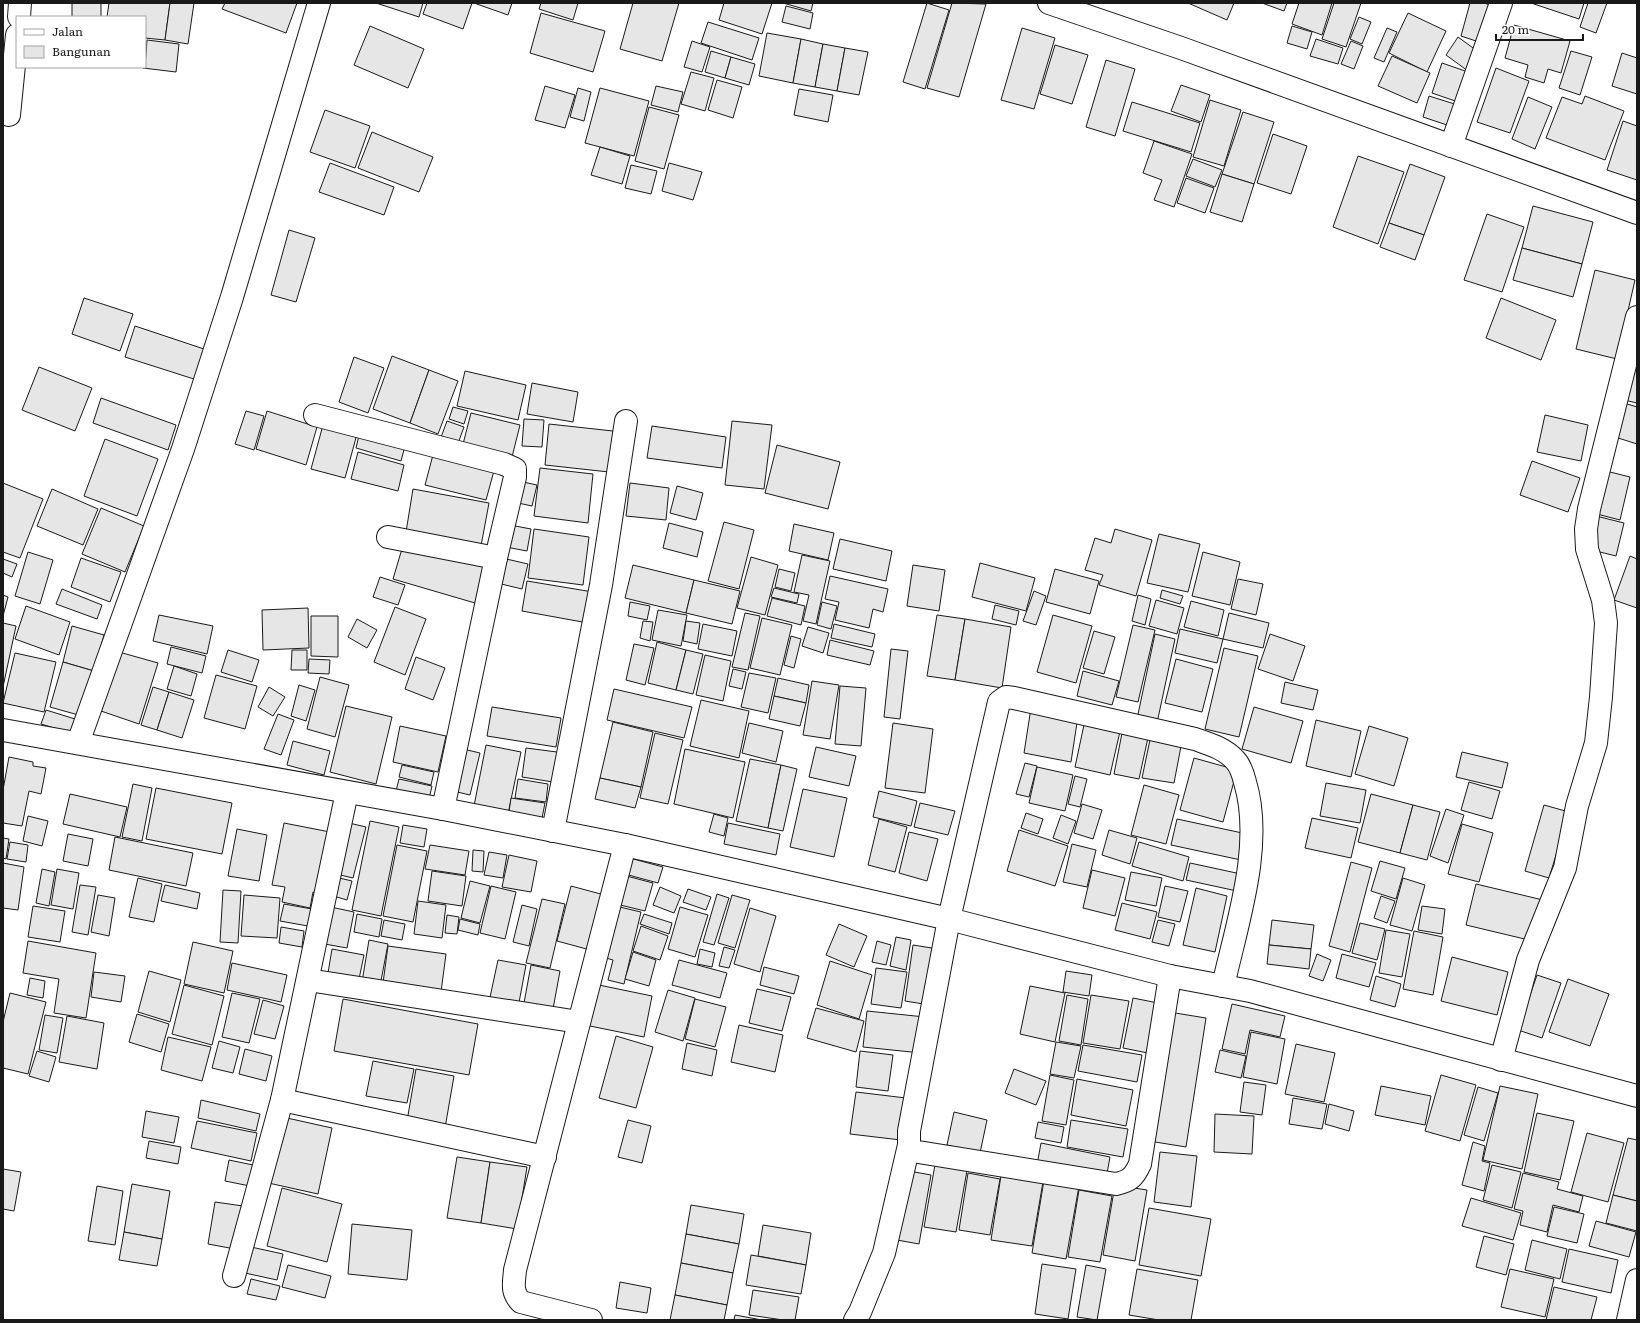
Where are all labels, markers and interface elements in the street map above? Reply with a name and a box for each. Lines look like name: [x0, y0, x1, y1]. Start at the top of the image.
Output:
legend: [16, 16, 146, 68]
scale bar: [1496, 16, 1583, 42]
text: 20 m: [1502, 20, 1529, 38]
text: Jalan: [52, 22, 83, 40]
text: Bangunan: [52, 42, 111, 60]

